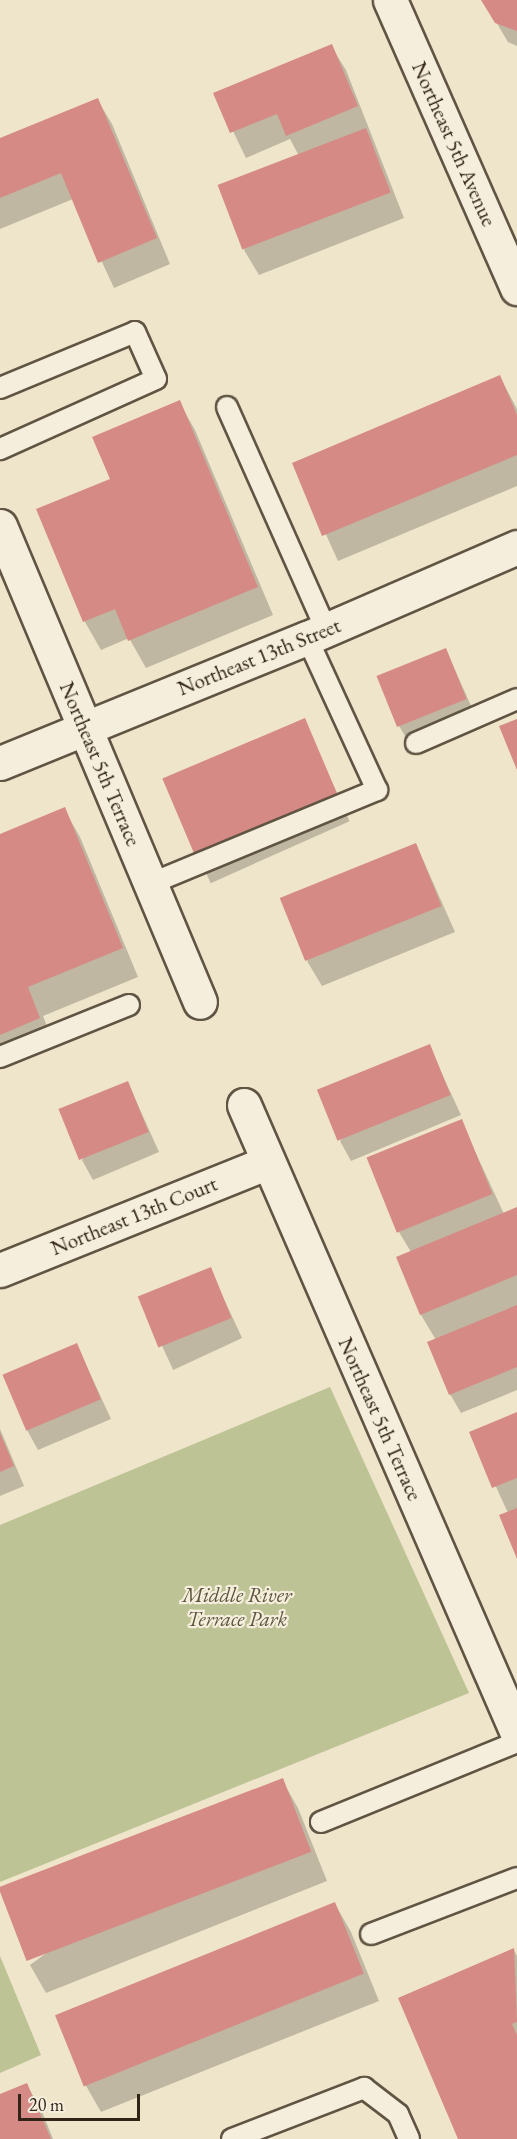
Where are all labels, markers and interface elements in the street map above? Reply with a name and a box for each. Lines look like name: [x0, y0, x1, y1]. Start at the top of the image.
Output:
street label: Northeast 5th Avenue: [406, 58, 502, 230]
street label: Northeast 13th Street: [174, 613, 344, 701]
street label: Northeast 5th Terrace: [54, 678, 146, 850]
street label: Northeast 13th Court: [47, 1171, 221, 1261]
street label: Northeast 5th Terrace: [333, 1333, 427, 1505]
park label: Middle River Terrace Park: [182, 1582, 292, 1632]
scale bar: [21, 2082, 142, 2120]
text: 20 m: [29, 2093, 64, 2116]

